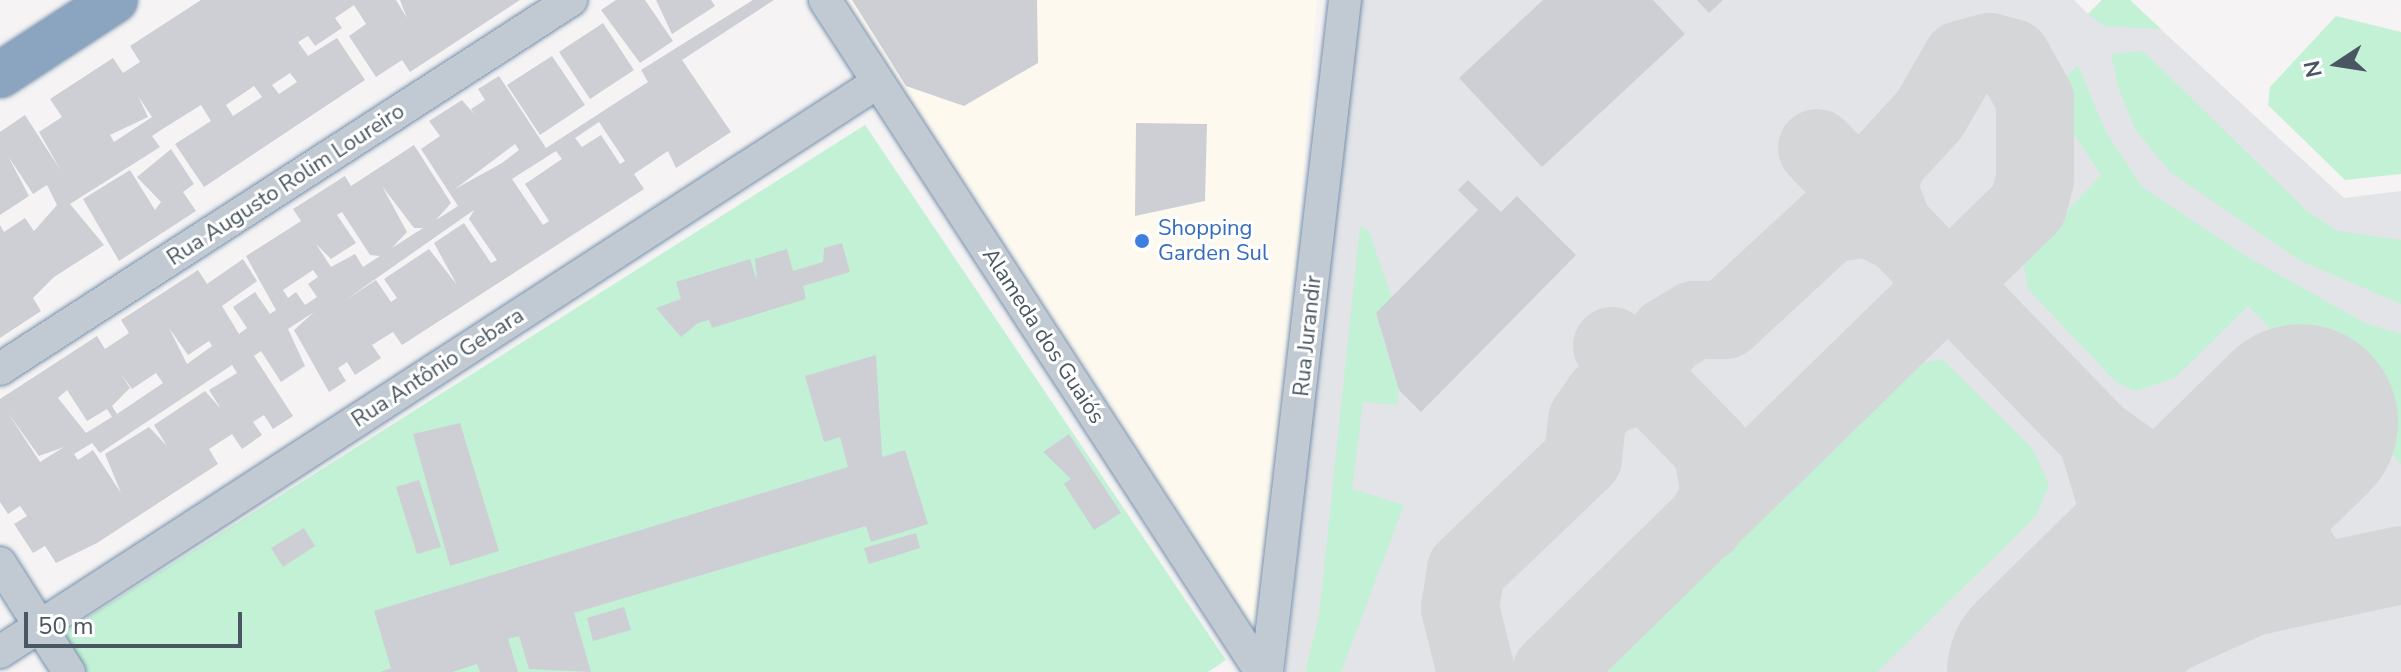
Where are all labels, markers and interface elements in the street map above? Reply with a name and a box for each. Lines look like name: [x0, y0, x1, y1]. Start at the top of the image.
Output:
north arrow: [2297, 24, 2377, 104]
text: N: [2297, 58, 2330, 80]
street label: Rua Augusto Rolim Loureiro: [162, 98, 410, 272]
place label: Shopping Garden Sul: [1158, 215, 1268, 266]
marker: Shopping Garden Sul: [1133, 232, 1151, 250]
street label: Alameda dos Guaiós: [976, 243, 1110, 429]
street label: Rua Jurandir: [1289, 274, 1327, 398]
street label: Rua Antônio Gebara: [347, 303, 529, 433]
scale bar: [28, 596, 246, 646]
text: 50 m: [38, 610, 94, 642]

